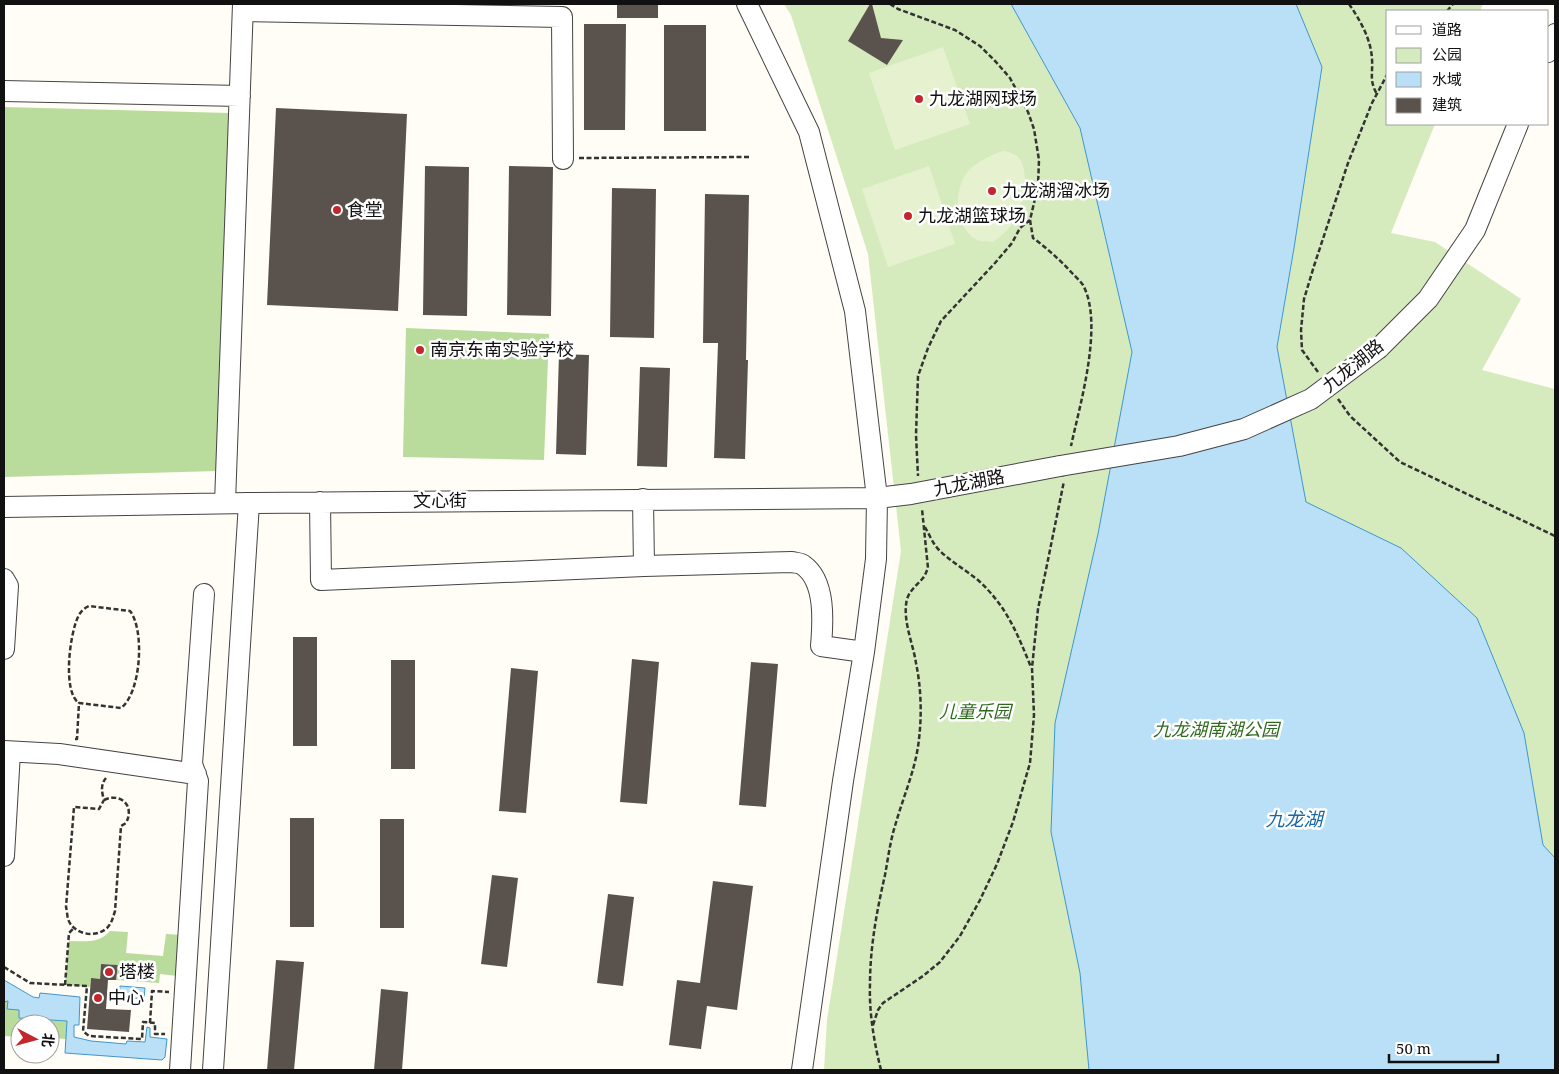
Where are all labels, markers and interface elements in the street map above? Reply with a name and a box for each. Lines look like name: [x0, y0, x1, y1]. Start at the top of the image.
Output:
legend: [1386, 10, 1549, 125]
text: 道路: [1432, 19, 1462, 39]
text: 公园: [1432, 44, 1462, 64]
text: 水域: [1432, 69, 1462, 89]
place label: 九龙湖网球场: [929, 86, 1037, 110]
marker: 九龙湖网球场: [913, 93, 925, 105]
text: 建筑: [1432, 94, 1462, 114]
place label: 九龙湖溜冰场: [1002, 178, 1110, 202]
marker: 九龙湖溜冰场: [986, 185, 998, 197]
place label: 食堂: [347, 197, 383, 221]
place label: 九龙湖篮球场: [918, 203, 1026, 227]
marker: 食堂: [331, 204, 343, 216]
marker: 九龙湖篮球场: [902, 210, 914, 222]
street label: 九龙湖路: [1317, 333, 1388, 397]
place label: 南京东南实验学校: [430, 337, 574, 361]
marker: 南京东南实验学校: [414, 344, 426, 356]
street label: 九龙湖路: [931, 463, 1006, 501]
street label: 文心街: [413, 488, 467, 512]
park label: 儿童乐园: [939, 699, 1014, 723]
park label: 九龙湖南湖公园: [1153, 717, 1282, 741]
water label: 九龙湖: [1265, 806, 1325, 832]
place label: 塔楼: [119, 959, 155, 983]
marker: 塔楼: [103, 966, 115, 978]
place label: 中心: [108, 985, 144, 1009]
marker: 中心: [92, 992, 104, 1004]
north arrow: [10, 1014, 60, 1064]
text: 北: [38, 1032, 59, 1048]
scale bar: [1389, 1032, 1498, 1064]
text: 50 m: [1396, 1038, 1431, 1058]

